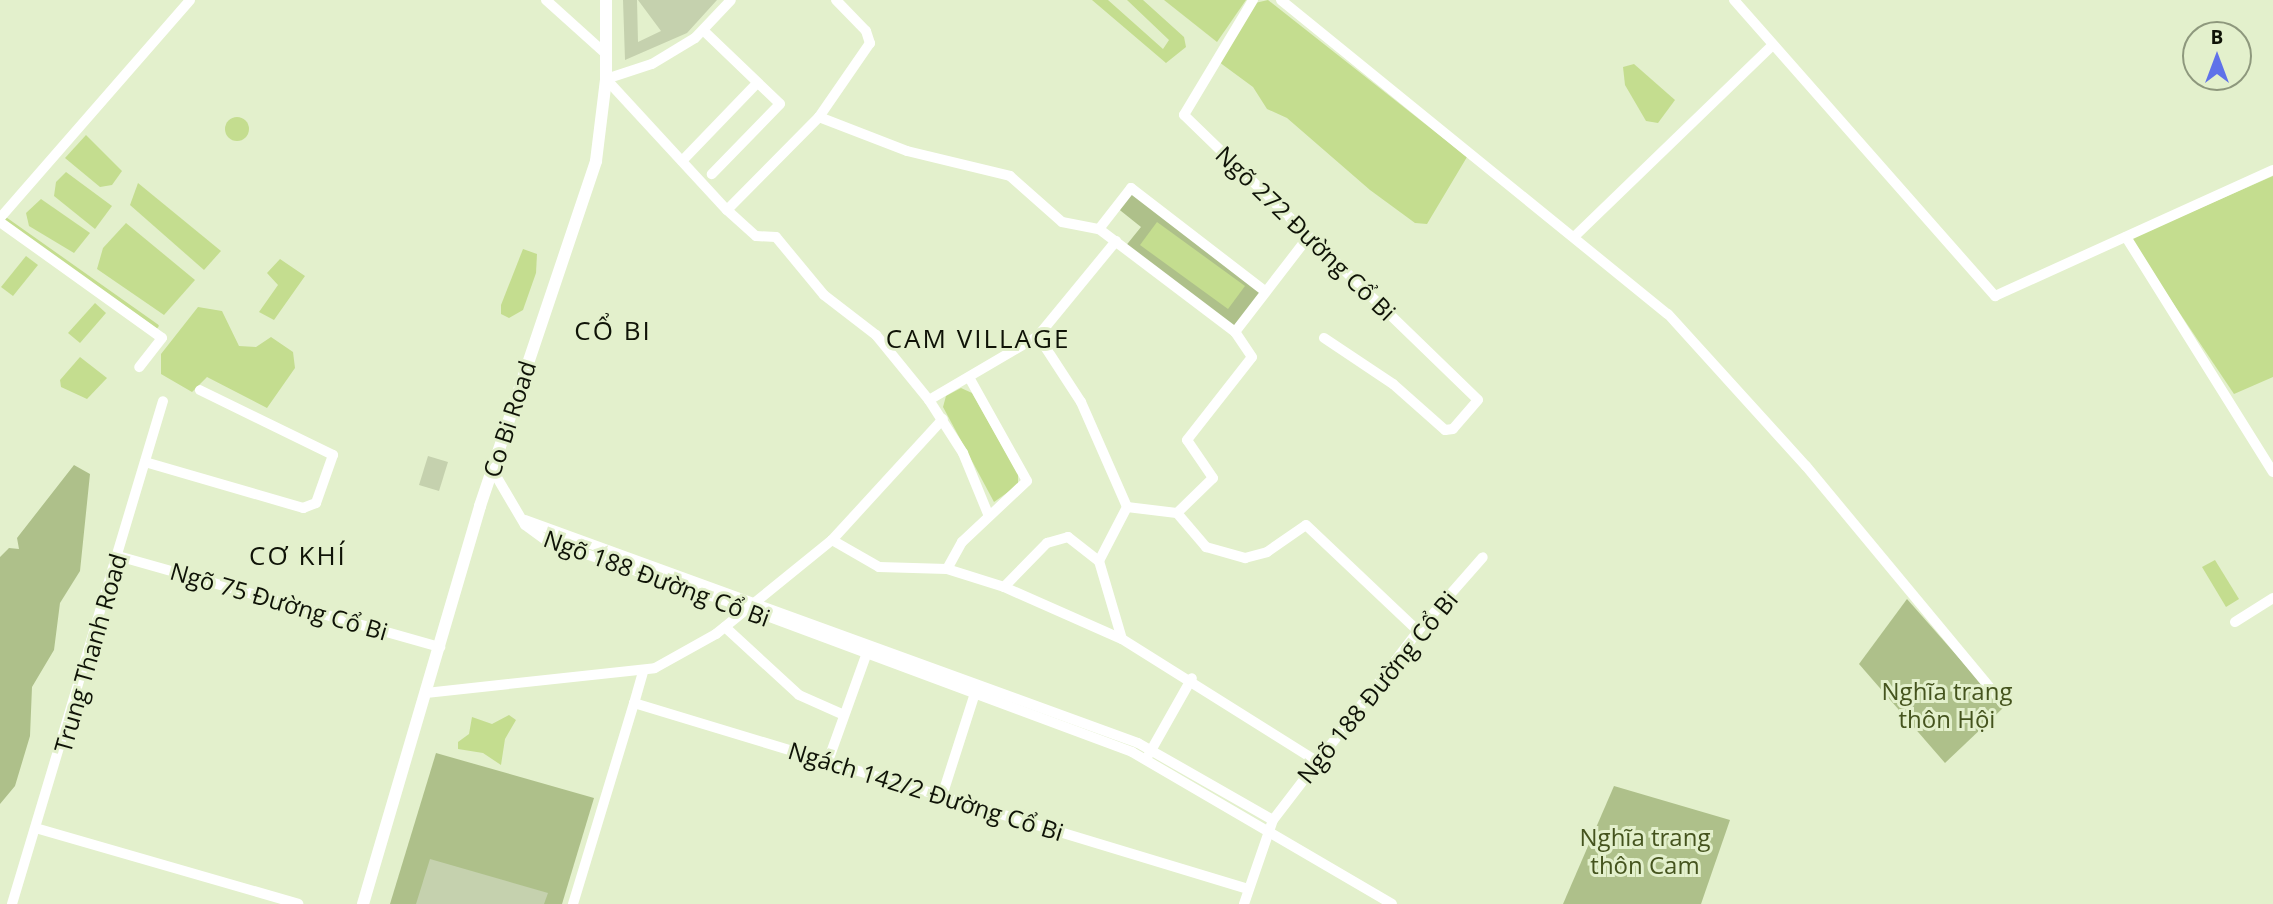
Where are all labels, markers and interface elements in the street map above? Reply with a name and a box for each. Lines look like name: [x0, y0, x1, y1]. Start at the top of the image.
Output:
north arrow: [2182, 21, 2252, 91]
text: B: [2211, 24, 2223, 50]
street label: Ngõ 272 Đường Cổ Bi: [1210, 140, 1402, 326]
district label: CỔ BI: [575, 315, 651, 347]
district label: CAM VILLAGE: [887, 323, 1069, 355]
street label: Co Bi Road: [477, 357, 541, 481]
street label: Ngõ 188 Đường Cổ Bi: [540, 524, 774, 632]
district label: CƠ KHÍ: [250, 540, 346, 572]
street label: Trung Thanh Road: [48, 550, 132, 756]
street label: Ngõ 75 Đường Cổ Bi: [167, 556, 391, 646]
street label: Ngõ 188 Đường Cổ Bi: [1291, 585, 1463, 789]
park label: Nghĩa trang thôn Hội: [1882, 677, 2012, 733]
street label: Ngách 142/2 Đường Cổ Bi: [785, 735, 1067, 847]
park label: Nghĩa trang thôn Cam: [1580, 823, 1710, 879]

